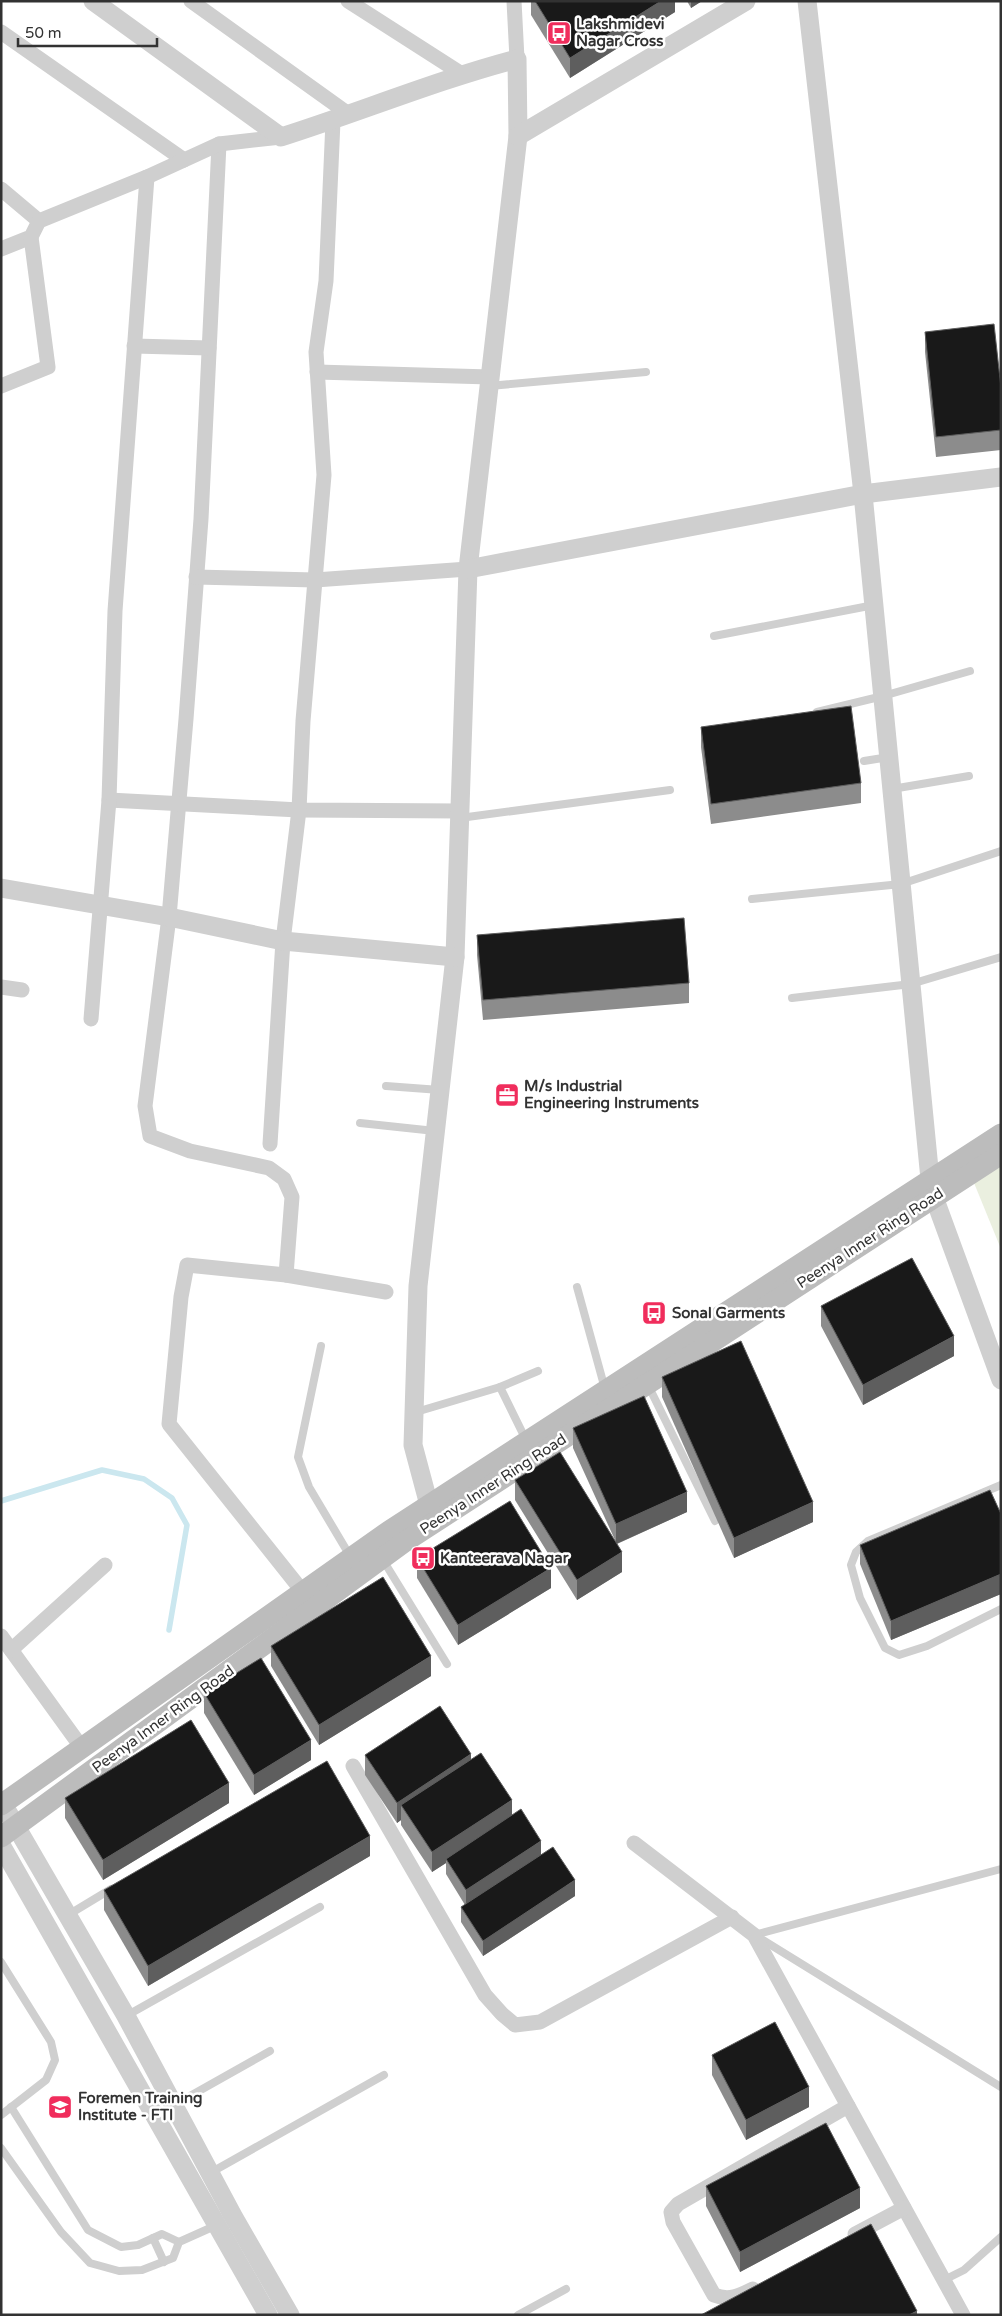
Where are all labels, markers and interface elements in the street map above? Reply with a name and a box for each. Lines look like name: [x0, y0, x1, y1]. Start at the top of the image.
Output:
scale bar: [18, 15, 156, 47]
place label: Lakshmidevi Nagar Cross: [576, 15, 665, 51]
bus stop icon: Lakshmidevi Nagar Cross: [546, 20, 572, 46]
text: 50 m: [25, 24, 62, 42]
place label: M/s Industrial Engineering Instruments: [524, 1077, 699, 1113]
office icon: M/s Industrial Engineering Instruments: [494, 1082, 520, 1108]
street label: Peenya Inner Ring Road: [793, 1184, 947, 1292]
bus stop icon: Sonal Garments: [641, 1300, 667, 1326]
place label: Sonal Garments: [672, 1304, 785, 1322]
street label: Peenya Inner Ring Road: [416, 1430, 570, 1538]
bus stop icon: Kanteerava Nagar: [410, 1545, 436, 1571]
place label: Kanteerava Nagar: [440, 1549, 569, 1568]
street label: Peenya Inner Ring Road: [88, 1661, 238, 1777]
place label: Foremen Training Institute - FTI: [78, 2089, 203, 2124]
school or university icon: Foremen Training Institute - FTI: [47, 2094, 73, 2120]

